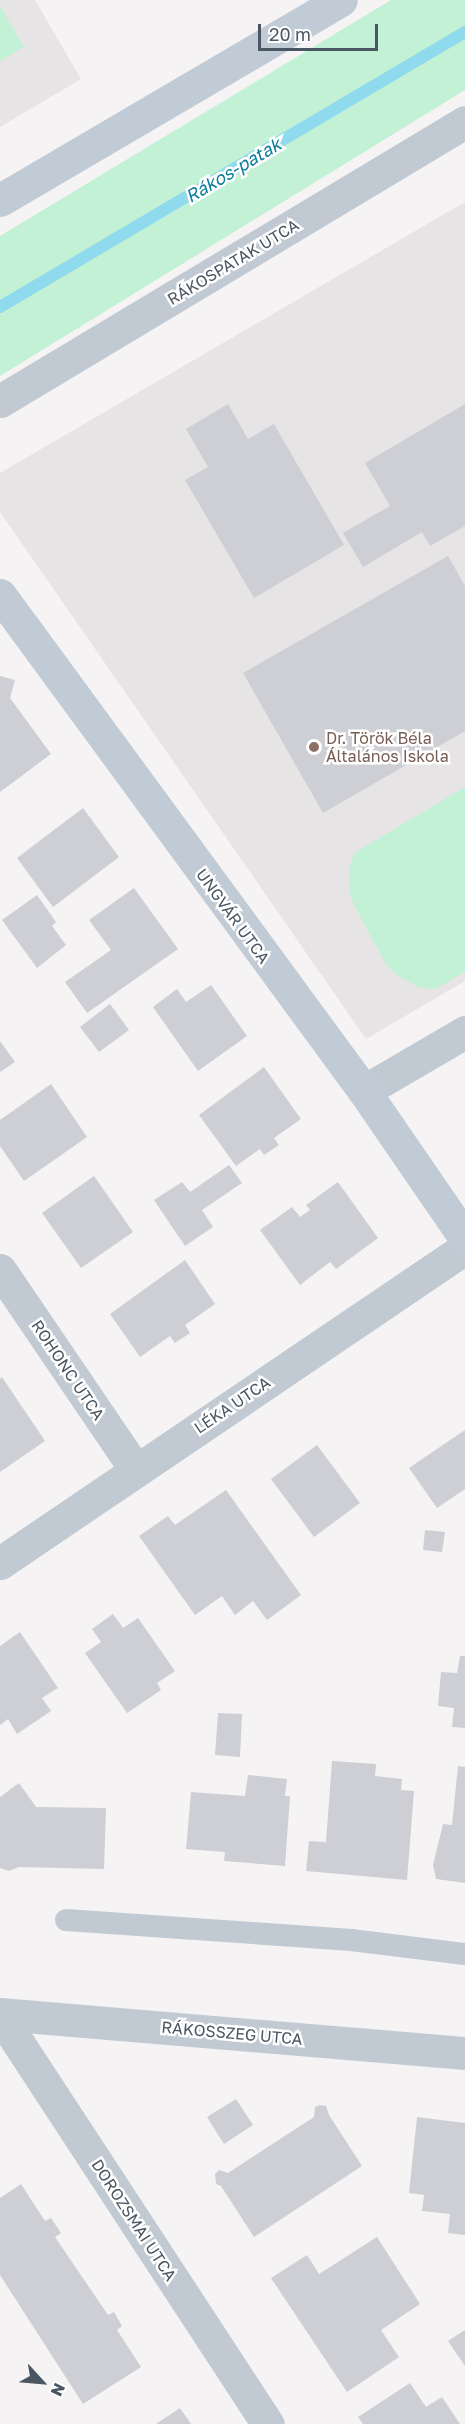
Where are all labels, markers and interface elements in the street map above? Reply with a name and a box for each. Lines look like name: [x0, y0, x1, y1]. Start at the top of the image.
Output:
scale bar: [261, 12, 381, 50]
text: 20 m: [269, 23, 311, 45]
water label: Rákos-patak: [181, 133, 285, 207]
street label: RÁKOSPATAK UTCA: [164, 215, 302, 309]
place label: Dr. Török Béla Általános Iskola: [326, 728, 449, 766]
marker: Dr. Török Béla Általános Iskola: [307, 740, 321, 754]
street label: UNGVÁR UTCA: [192, 865, 274, 967]
street label: ROHONC UTCA: [28, 1316, 108, 1424]
street label: LÉKA UTCA: [190, 1373, 274, 1437]
street label: RÁKOSSZEG UTCA: [161, 2017, 303, 2049]
street label: DOROZSMAI UTCA: [88, 2156, 180, 2284]
north arrow: [12, 2352, 72, 2412]
text: N: [47, 2380, 70, 2400]

